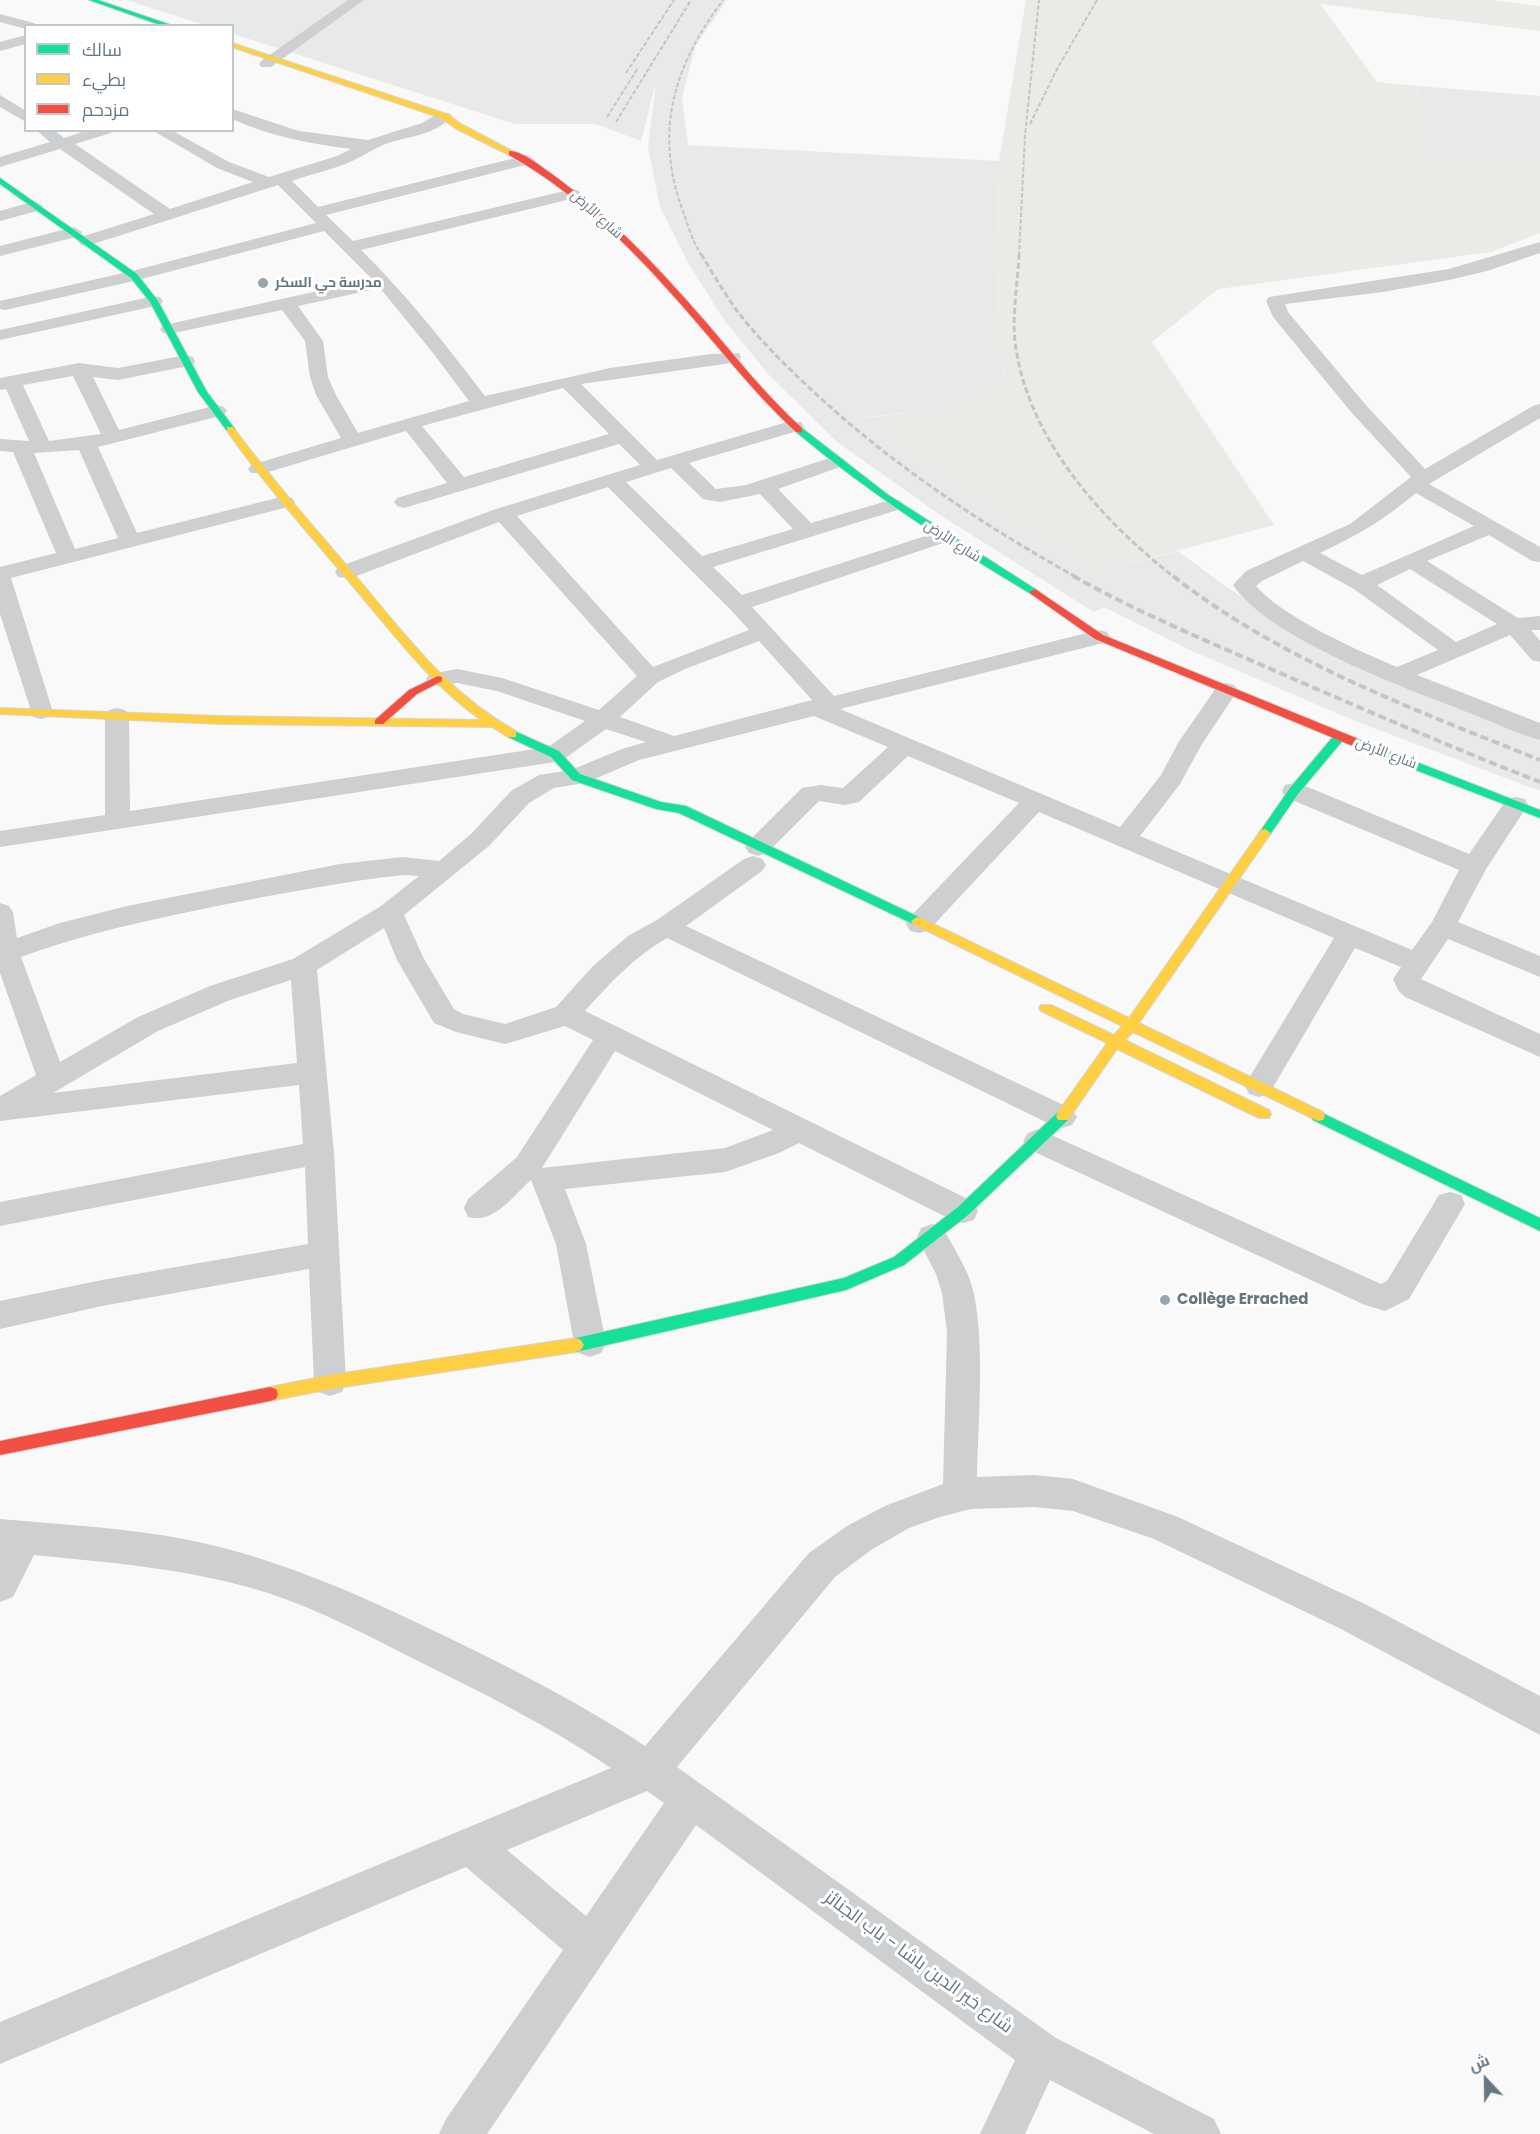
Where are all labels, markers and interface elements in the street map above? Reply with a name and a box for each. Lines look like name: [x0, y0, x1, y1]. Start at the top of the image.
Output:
legend: [24, 24, 234, 132]
text: سالك: [82, 37, 122, 62]
text: بطيء: [82, 67, 126, 92]
text: مزدحم: [82, 97, 130, 122]
street label: شارع الأرض: [567, 187, 625, 243]
place label: مدرسة حي السكر: [275, 275, 382, 291]
marker: مدرسة حي السكر: [256, 276, 270, 290]
street label: شارع الأرض: [921, 518, 983, 566]
street label: شارع الأرض: [1353, 735, 1419, 773]
place label: Collège Errached: [1177, 1291, 1308, 1309]
marker: Collège Errached: [1158, 1293, 1172, 1307]
street label: شارع خير الدين باشا - باب الجنائز: [820, 1887, 1016, 2039]
text: ش: [1465, 2048, 1493, 2077]
north arrow: [1456, 2050, 1516, 2110]

